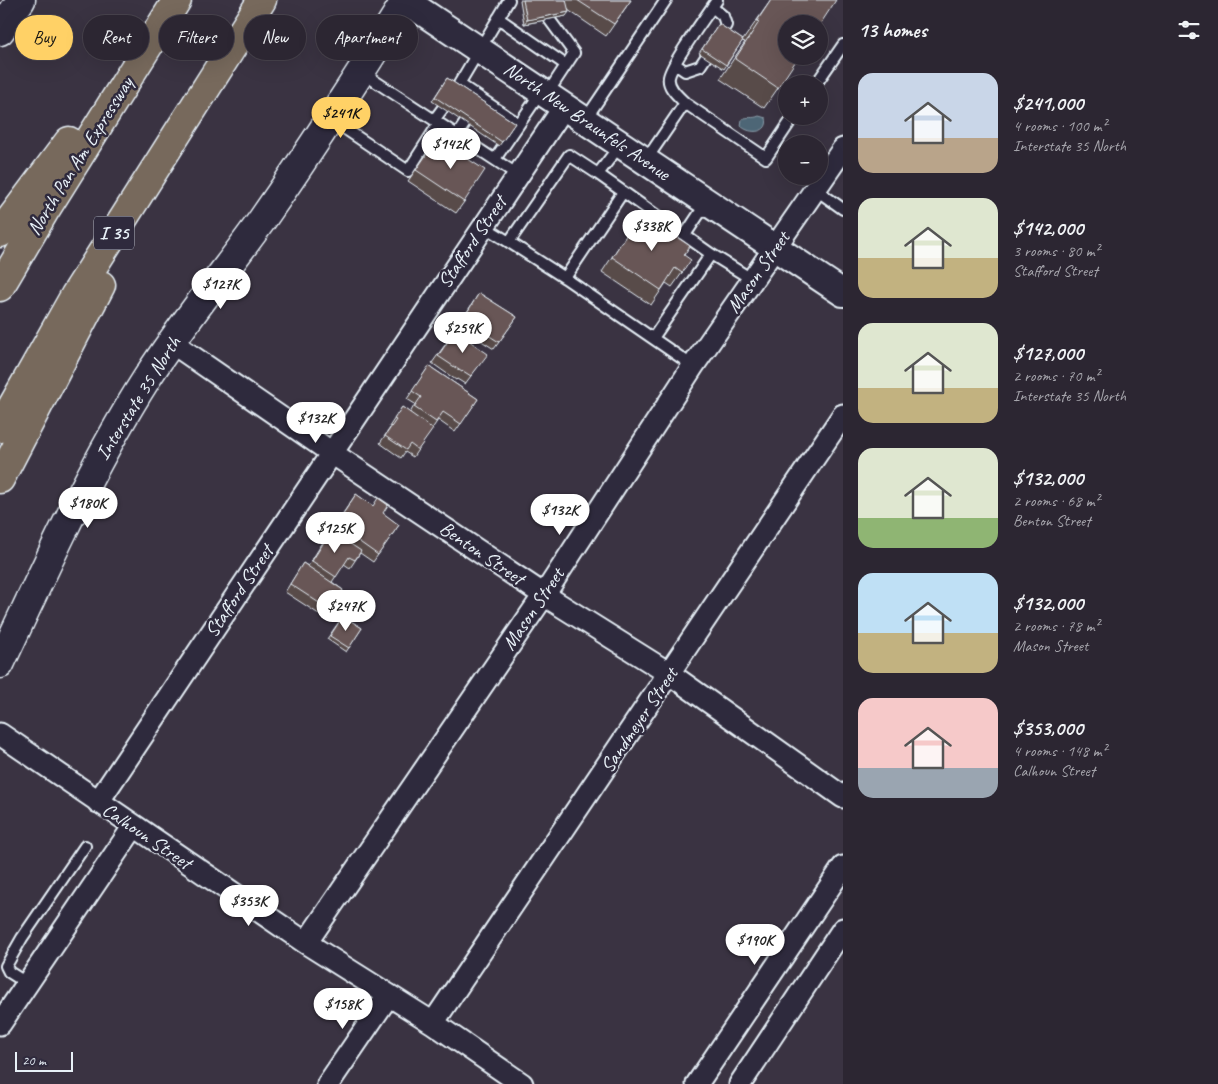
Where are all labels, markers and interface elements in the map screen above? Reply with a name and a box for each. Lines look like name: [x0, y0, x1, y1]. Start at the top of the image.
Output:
chip: Buy: [15, 15, 73, 60]
chip: Rent: [83, 15, 149, 60]
chip: Filters: [159, 15, 234, 60]
chip: New: [244, 15, 306, 60]
chip: Apartment: [316, 15, 418, 60]
map controls: [778, 15, 828, 185]
button: layers: [778, 15, 828, 65]
icon: filters: [1175, 16, 1203, 44]
text: 13 homes: [858, 17, 927, 43]
street label: North New Braunfels Avenue: [499, 56, 676, 187]
street label: North Pan Am Expressway: [21, 70, 140, 240]
button: +: [778, 75, 828, 125]
text: $241,000: [1013, 90, 1083, 116]
icon: home: [898, 93, 958, 153]
pin: $241K: [306, 96, 376, 139]
text: $241K: [323, 103, 359, 123]
text: 4 rooms · 100 m²: [1013, 116, 1107, 136]
pin: $142K: [416, 128, 486, 170]
text: $142K: [433, 134, 469, 154]
button: −: [778, 135, 828, 185]
text: Interstate 35 North: [1013, 136, 1126, 156]
street label: Stafford Street: [432, 188, 514, 293]
pin: $338K: [617, 210, 687, 252]
text: $142,000: [1013, 215, 1083, 241]
text: $338K: [634, 216, 670, 236]
road number: I 35: [94, 217, 134, 250]
icon: home: [898, 218, 958, 278]
street label: Mason Street: [721, 224, 797, 318]
text: 3 rooms · 80 m²: [1013, 241, 1099, 261]
text: Stafford Street: [1013, 261, 1098, 281]
pin: $127K: [186, 268, 256, 310]
text: $127K: [203, 274, 239, 294]
pin: $259K: [428, 312, 498, 354]
text: $259K: [445, 318, 481, 338]
street label: Interstate 35 North: [90, 331, 187, 465]
text: $127,000: [1013, 340, 1083, 366]
icon: home: [898, 343, 958, 403]
text: 2 rooms · 70 m²: [1013, 366, 1099, 386]
text: Interstate 35 North: [1013, 386, 1126, 406]
pin: $132K: [281, 402, 351, 444]
text: $132K: [298, 408, 334, 428]
text: $132,000: [1013, 465, 1083, 491]
icon: home: [898, 468, 958, 528]
pin: $180K: [53, 486, 123, 529]
text: 2 rooms · 68 m²: [1013, 491, 1099, 511]
text: $180K: [70, 493, 106, 513]
pin: $132K: [525, 494, 595, 536]
text: $132K: [542, 500, 578, 520]
text: Benton Street: [1013, 511, 1091, 531]
pin: $125K: [300, 512, 370, 554]
street label: Benton Street: [435, 516, 532, 592]
text: $125K: [317, 518, 353, 538]
street label: Stafford Street: [199, 537, 281, 642]
street label: Mason Street: [496, 561, 571, 655]
pin: $247K: [311, 590, 381, 632]
text: $132,000: [1013, 590, 1083, 616]
icon: home: [898, 593, 958, 653]
text: $247K: [328, 596, 364, 616]
text: 2 rooms · 78 m²: [1013, 616, 1099, 636]
text: Mason Street: [1013, 636, 1088, 656]
street label: Sandmeyer Street: [595, 661, 685, 777]
text: $353,000: [1013, 715, 1083, 741]
icon: home: [898, 718, 958, 778]
text: 4 rooms · 148 m²: [1013, 741, 1107, 761]
text: Calhoun Street: [1013, 761, 1095, 781]
street label: Calhoun Street: [98, 797, 199, 877]
pin: $353K: [214, 884, 284, 927]
text: $353K: [231, 891, 267, 911]
pin: $190K: [720, 924, 790, 966]
text: $190K: [737, 930, 773, 950]
pin: $158K: [308, 988, 378, 1030]
text: $158K: [325, 994, 361, 1014]
scale bar: [15, 1049, 72, 1072]
text: 20 m: [22, 1052, 46, 1069]

